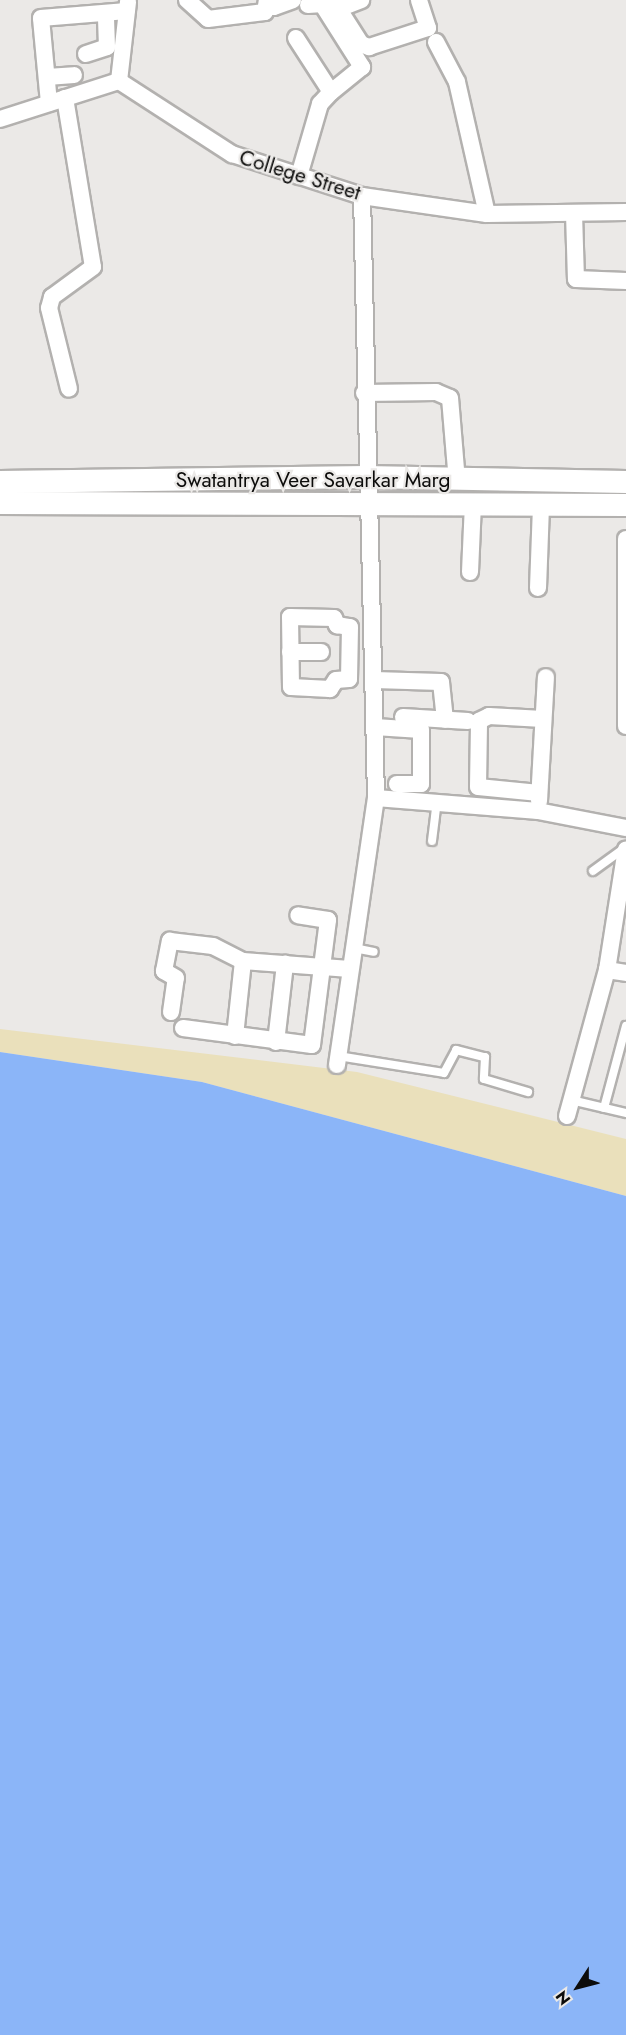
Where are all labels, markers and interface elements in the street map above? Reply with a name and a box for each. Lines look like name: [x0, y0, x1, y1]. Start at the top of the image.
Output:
street label: College Street: [236, 145, 364, 205]
street label: Swatantrya Veer Savarkar Marg: [176, 467, 450, 493]
north arrow: [548, 1957, 608, 2017]
text: N: [550, 1986, 576, 2010]

